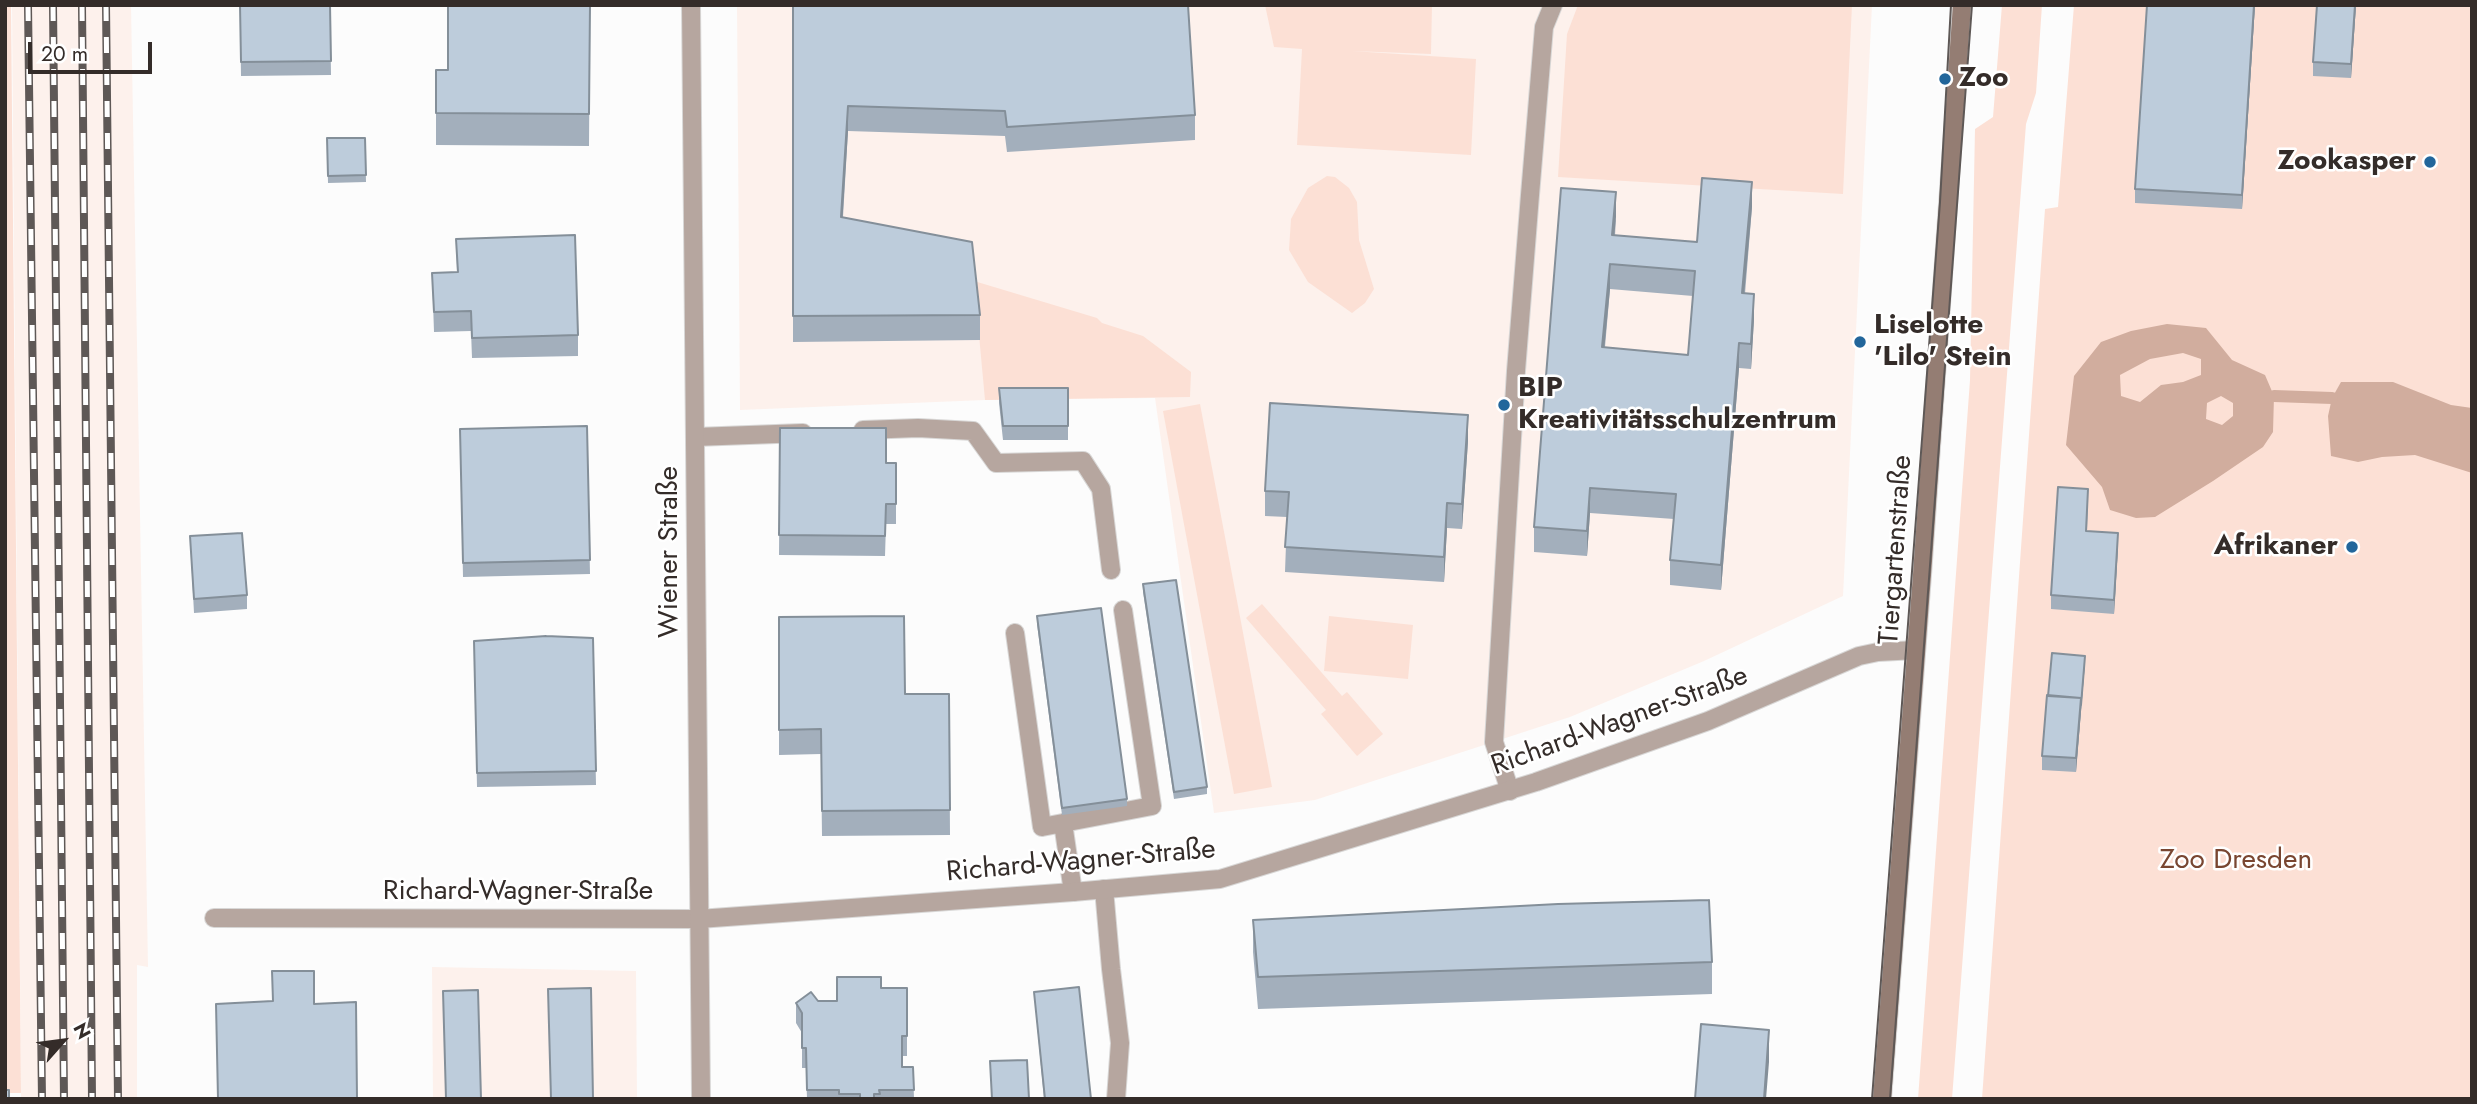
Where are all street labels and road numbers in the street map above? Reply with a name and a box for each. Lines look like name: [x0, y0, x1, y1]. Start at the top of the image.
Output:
street label: Tiergartenstraße: [1874, 454, 1920, 646]
street label: Wiener Straße: [653, 466, 687, 638]
street label: Richard-Wagner-Straße: [1487, 660, 1753, 784]
street label: Richard-Wagner-Straße: [945, 833, 1217, 891]
street label: Richard-Wagner-Straße: [383, 875, 653, 909]

